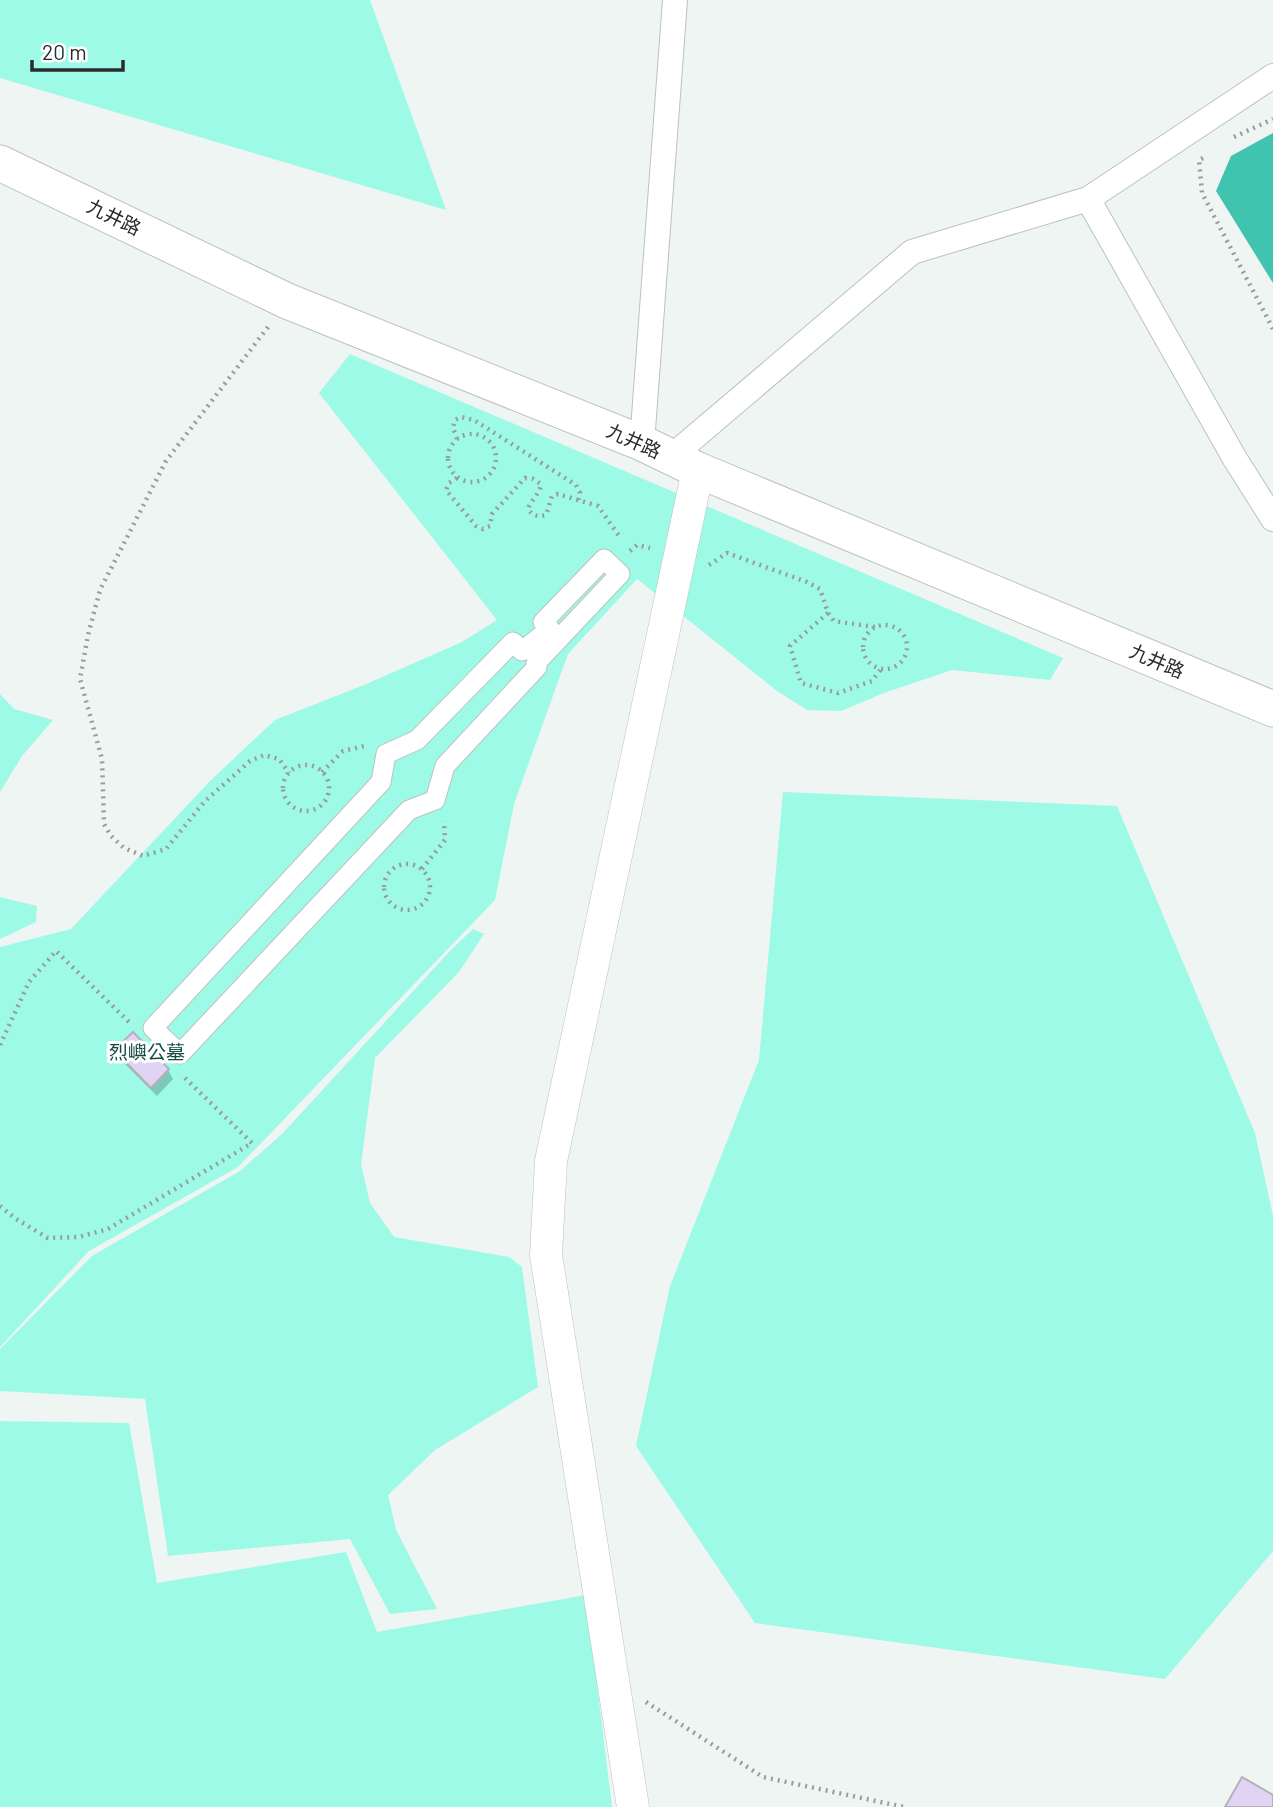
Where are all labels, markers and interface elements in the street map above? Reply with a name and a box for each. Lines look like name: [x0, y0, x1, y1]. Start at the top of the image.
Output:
scale bar: [32, 28, 122, 72]
text: 20 m: [42, 39, 87, 64]
street label: 九井路: [84, 194, 145, 239]
street label: 九井路: [603, 418, 665, 463]
street label: 九井路: [1126, 639, 1188, 682]
park label: 烈嶼公墓: [109, 1040, 185, 1063]

